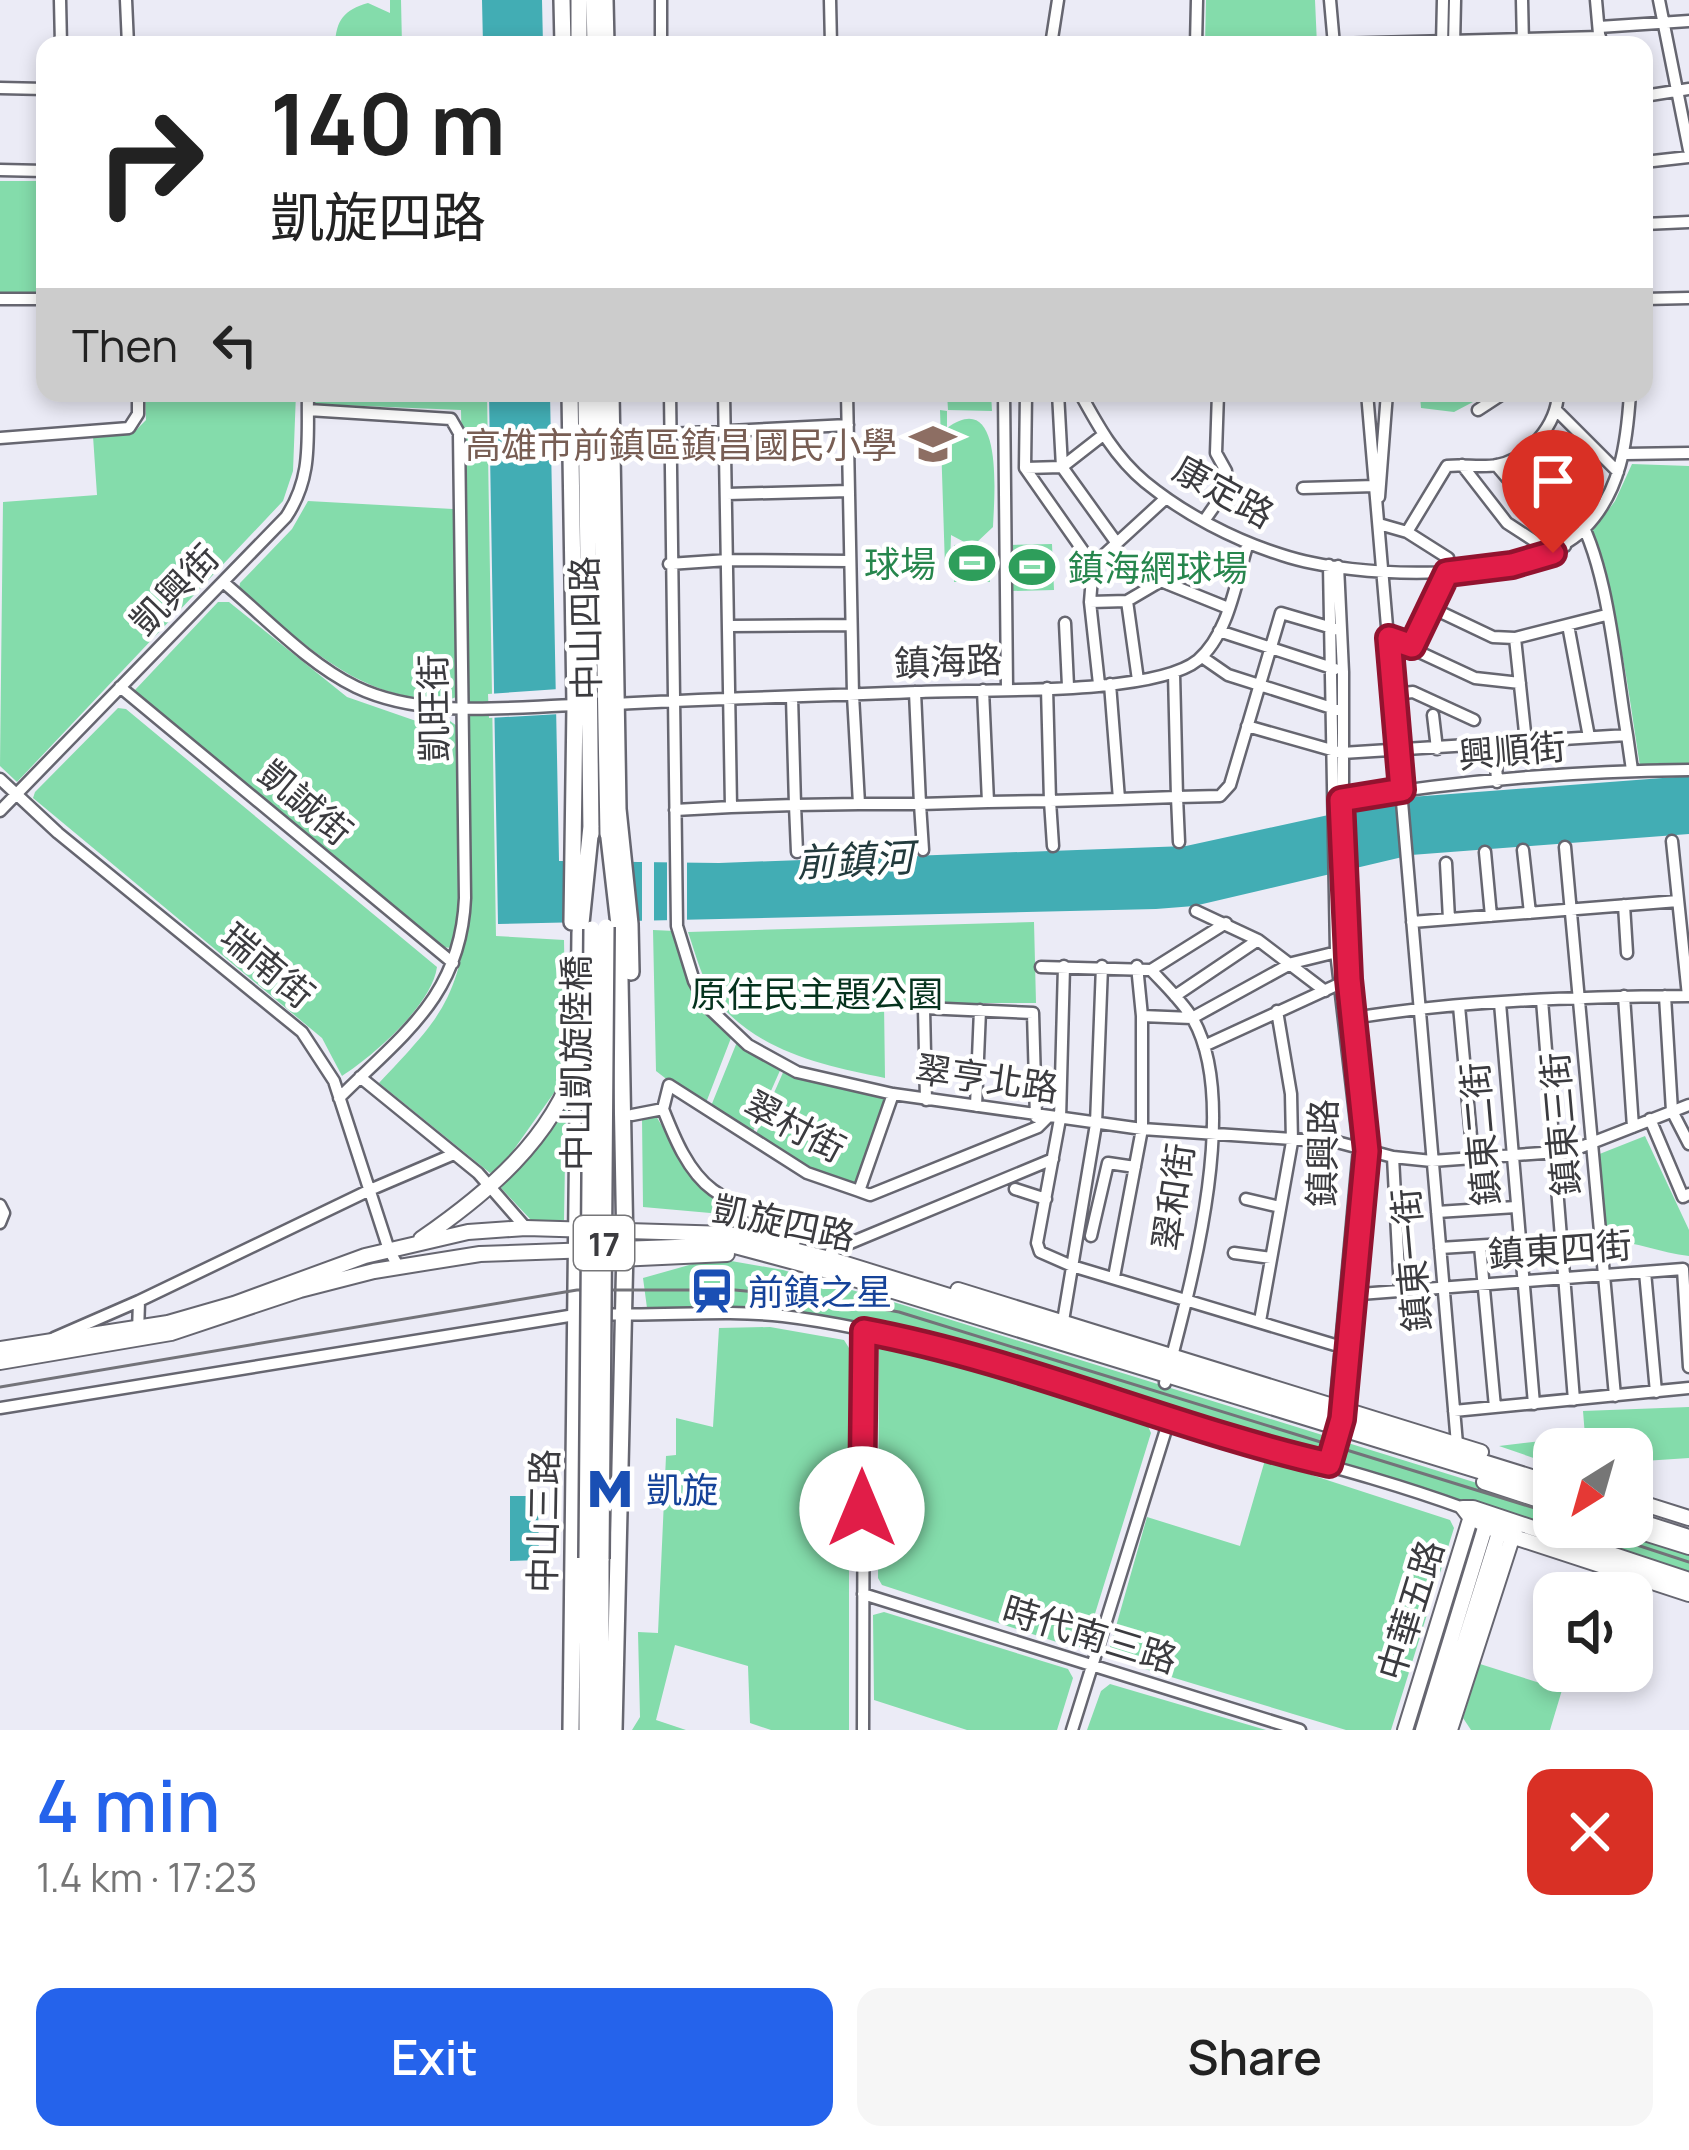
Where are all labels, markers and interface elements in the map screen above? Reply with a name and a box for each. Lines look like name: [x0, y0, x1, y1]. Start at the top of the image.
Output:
text: 140 m: [270, 65, 506, 180]
icon: right: [72, 84, 228, 240]
text: 凱旋四路: [270, 179, 486, 253]
icon: left: [202, 312, 268, 378]
text: Then: [72, 314, 178, 376]
school or university icon: 高雄市前鎮區鎮昌國民小學: [908, 419, 958, 469]
place label: 高雄市前鎮區鎮昌國民小學: [465, 420, 897, 469]
pin: [1502, 430, 1604, 553]
street label: 康定路: [1165, 443, 1283, 539]
icon: arrive: [1520, 448, 1586, 514]
street label: 凱興街: [119, 533, 229, 645]
sports icon: 球場: [947, 538, 997, 588]
place label: 球場: [864, 539, 936, 588]
sports icon: 鎮海網球場: [1007, 542, 1057, 592]
place label: 鎮海網球場: [1068, 543, 1248, 592]
street label: 中山四路: [559, 556, 611, 700]
street label: 鎮海路: [893, 635, 1003, 687]
street label: 凱旺街: [408, 654, 458, 762]
street label: 興順街: [1456, 721, 1568, 779]
street label: 凱誠街: [249, 749, 363, 855]
water label: 前鎮河: [795, 829, 922, 889]
street label: 瑞南街: [211, 912, 325, 1018]
street label: 中山凱旋陸橋: [551, 955, 600, 1171]
park label: 原住民主題公園: [691, 969, 943, 1018]
street label: 翠亨北路: [912, 1044, 1062, 1112]
street label: 鎮東三街: [1529, 1050, 1591, 1198]
street label: 鎮東二街: [1449, 1060, 1511, 1208]
street label: 翠村街: [736, 1079, 854, 1173]
street label: 鎮興路: [1297, 1099, 1347, 1207]
street label: 翠和街: [1141, 1140, 1205, 1254]
street label: 凱旋四路: [708, 1183, 860, 1261]
street label: 鎮東一街: [1380, 1186, 1442, 1334]
road number: 17: [574, 1216, 634, 1270]
street label: 鎮東四街: [1486, 1220, 1634, 1278]
station icon: 前鎮之星: [687, 1266, 737, 1316]
place label: 前鎮之星: [748, 1267, 892, 1316]
north arrow: [1533, 1428, 1653, 1548]
map controls: [1533, 1428, 1653, 1692]
position arrow: [799, 1446, 925, 1572]
street label: 中山三路: [517, 1449, 569, 1593]
metro station icon: 凱旋: [585, 1464, 635, 1514]
place label: 凱旋: [646, 1465, 718, 1514]
street label: 中華五路: [1366, 1534, 1454, 1686]
button: sound: [1533, 1572, 1653, 1692]
street label: 時代南三路: [997, 1584, 1183, 1684]
text: 4 min: [36, 1755, 221, 1854]
button: close: [1527, 1769, 1653, 1895]
text: 1.4 km · 17:23: [36, 1850, 257, 1904]
button: Exit: [36, 1988, 833, 2126]
button: Share: [857, 1988, 1653, 2126]

